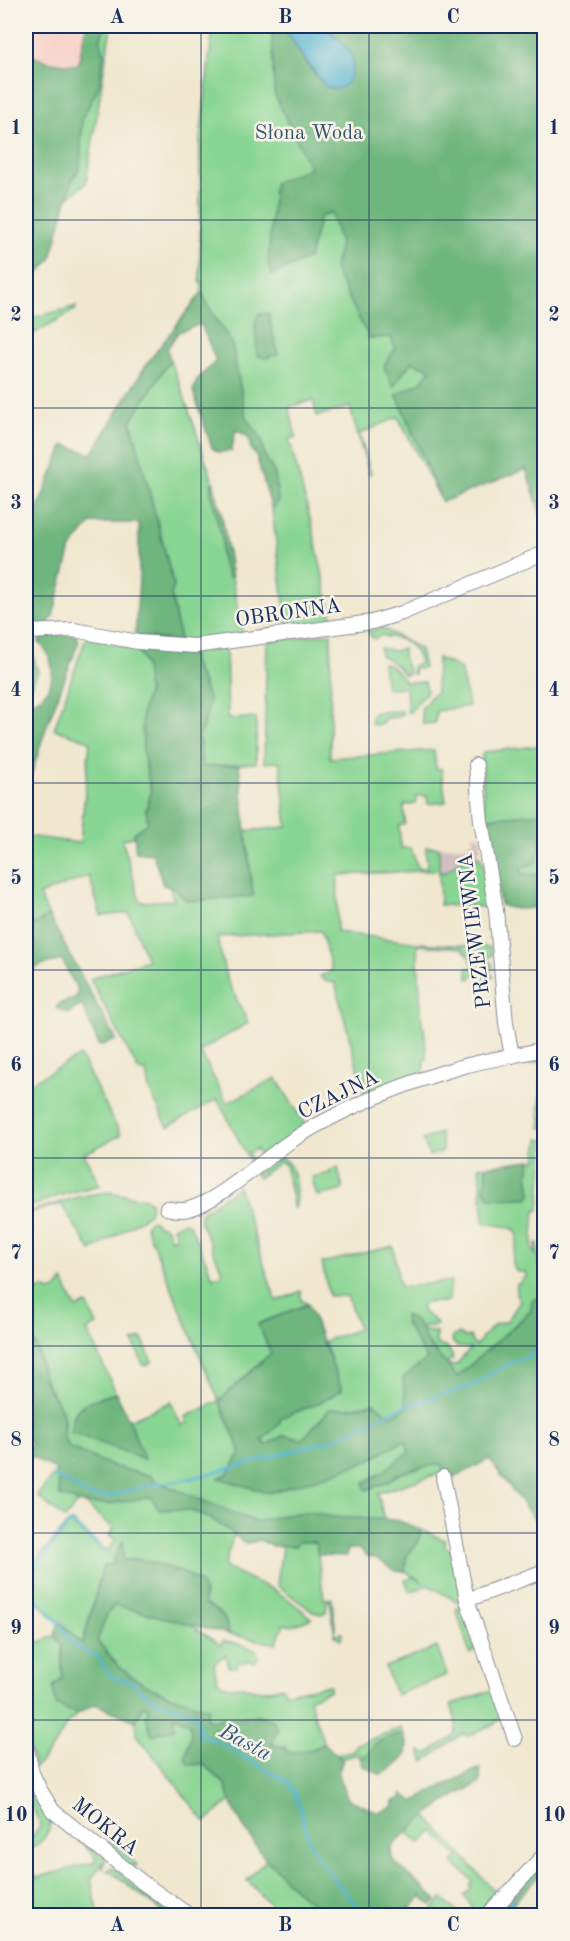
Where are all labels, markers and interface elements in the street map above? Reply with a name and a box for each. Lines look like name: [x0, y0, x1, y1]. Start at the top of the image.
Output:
text: A: [109, 8, 125, 28]
text: B: [278, 8, 292, 28]
text: C: [446, 8, 460, 28]
text: 1: [10, 119, 22, 139]
text: 1: [548, 119, 560, 139]
park label: Słona Woda: [255, 123, 364, 144]
text: 2: [10, 306, 22, 326]
text: 2: [548, 306, 560, 326]
text: 3: [10, 494, 22, 514]
text: 3: [548, 494, 560, 514]
street label: OBRONNA: [234, 596, 342, 631]
text: 4: [10, 681, 22, 701]
text: 4: [548, 681, 560, 701]
street label: PRZEWIEWNA: [456, 852, 495, 1010]
text: 5: [10, 868, 22, 889]
text: 5: [548, 868, 560, 889]
text: 6: [10, 1056, 22, 1076]
text: 6: [548, 1056, 560, 1076]
street label: CZAJNA: [295, 1067, 382, 1124]
text: 7: [10, 1244, 22, 1264]
text: 7: [548, 1244, 560, 1264]
text: 8: [10, 1431, 22, 1451]
text: 8: [548, 1431, 560, 1451]
text: 9: [10, 1619, 22, 1639]
text: 9: [548, 1619, 560, 1639]
water label: Basta: [215, 1720, 275, 1765]
street label: MOKRA: [68, 1794, 142, 1860]
text: 10: [4, 1806, 28, 1826]
text: 10: [542, 1806, 566, 1826]
text: A: [109, 1916, 125, 1936]
text: B: [278, 1916, 292, 1936]
text: C: [446, 1916, 460, 1936]

